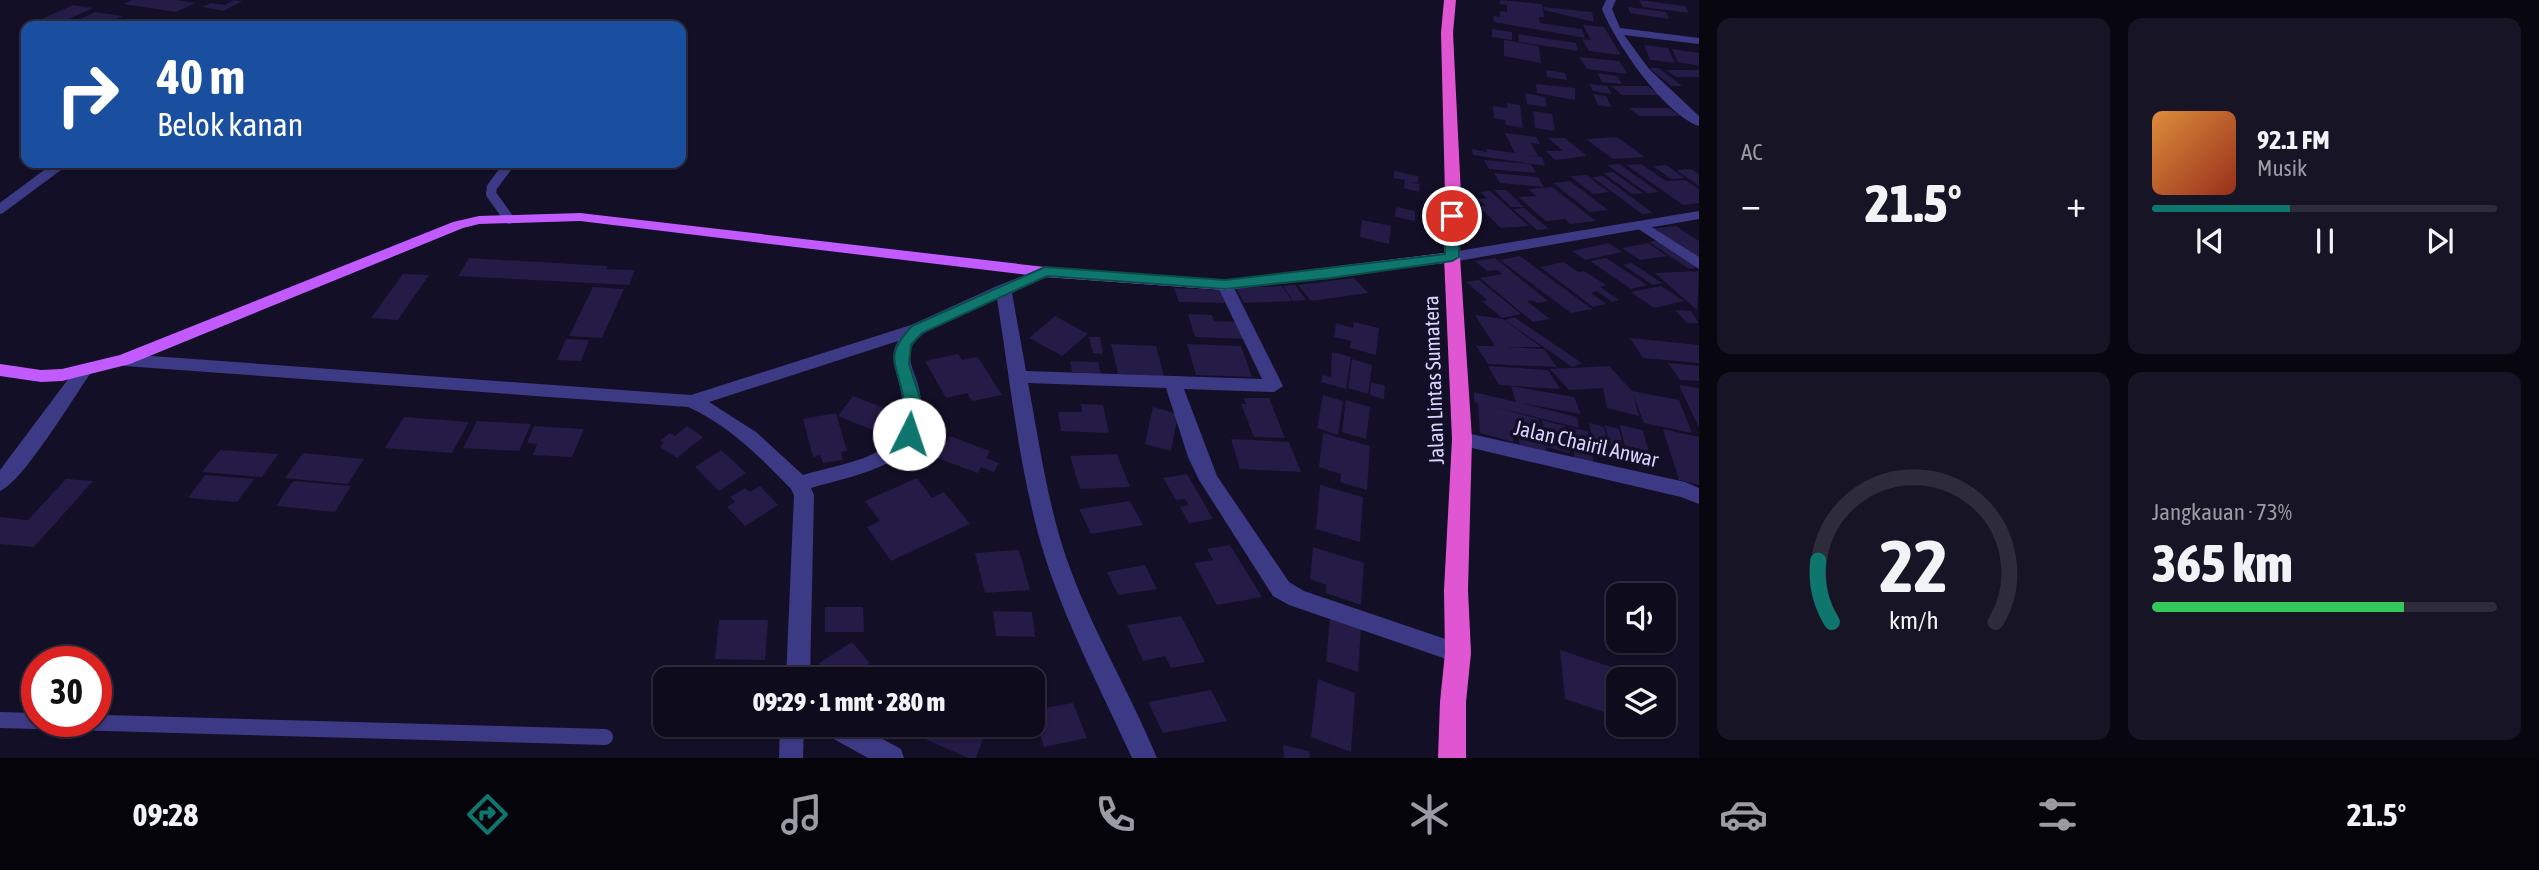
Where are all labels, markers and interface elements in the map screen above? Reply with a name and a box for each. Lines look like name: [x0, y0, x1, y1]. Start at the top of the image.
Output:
text: 40 m: [157, 48, 245, 104]
icon: right: [42, 49, 133, 140]
text: Belok kanan: [157, 106, 303, 143]
text: 92.1 FM: [2257, 125, 2330, 155]
text: AC: [1741, 139, 1763, 165]
text: Musik: [2257, 155, 2307, 181]
text: 21.5°: [1865, 173, 1962, 233]
text: −: [1741, 182, 1761, 225]
text: +: [2066, 182, 2086, 225]
pin: [1422, 186, 1482, 246]
icon: arrive: [1433, 197, 1471, 235]
icon: previous: [2191, 222, 2229, 260]
icon: pause: [2306, 222, 2344, 260]
icon: next: [2421, 222, 2459, 260]
street label: Jalan Lintas Sumatera: [1418, 295, 1448, 465]
position arrow: [872, 397, 946, 471]
street label: Jalan Chairil Anwar: [1512, 415, 1661, 471]
text: Jangkauan · 73%: [2152, 499, 2292, 525]
text: 22: [1879, 524, 1948, 607]
text: 365 km: [2152, 533, 2293, 593]
map controls: [1606, 583, 1676, 737]
button: sound: [1606, 583, 1676, 653]
text: km/h: [1889, 606, 1938, 634]
speed limit sign: 30: [21, 646, 112, 737]
button: layers: [1606, 667, 1676, 737]
text: 09:29 · 1 mnt · 280 m: [753, 687, 945, 717]
icon: directions: [463, 790, 512, 839]
icon: music: [777, 790, 826, 839]
icon: phone: [1091, 790, 1140, 839]
icon: climate: [1405, 790, 1454, 839]
icon: car: [1719, 790, 1768, 839]
icon: filters: [2033, 790, 2082, 839]
text: 09:28: [132, 796, 198, 833]
text: 21.5°: [2347, 796, 2406, 833]

